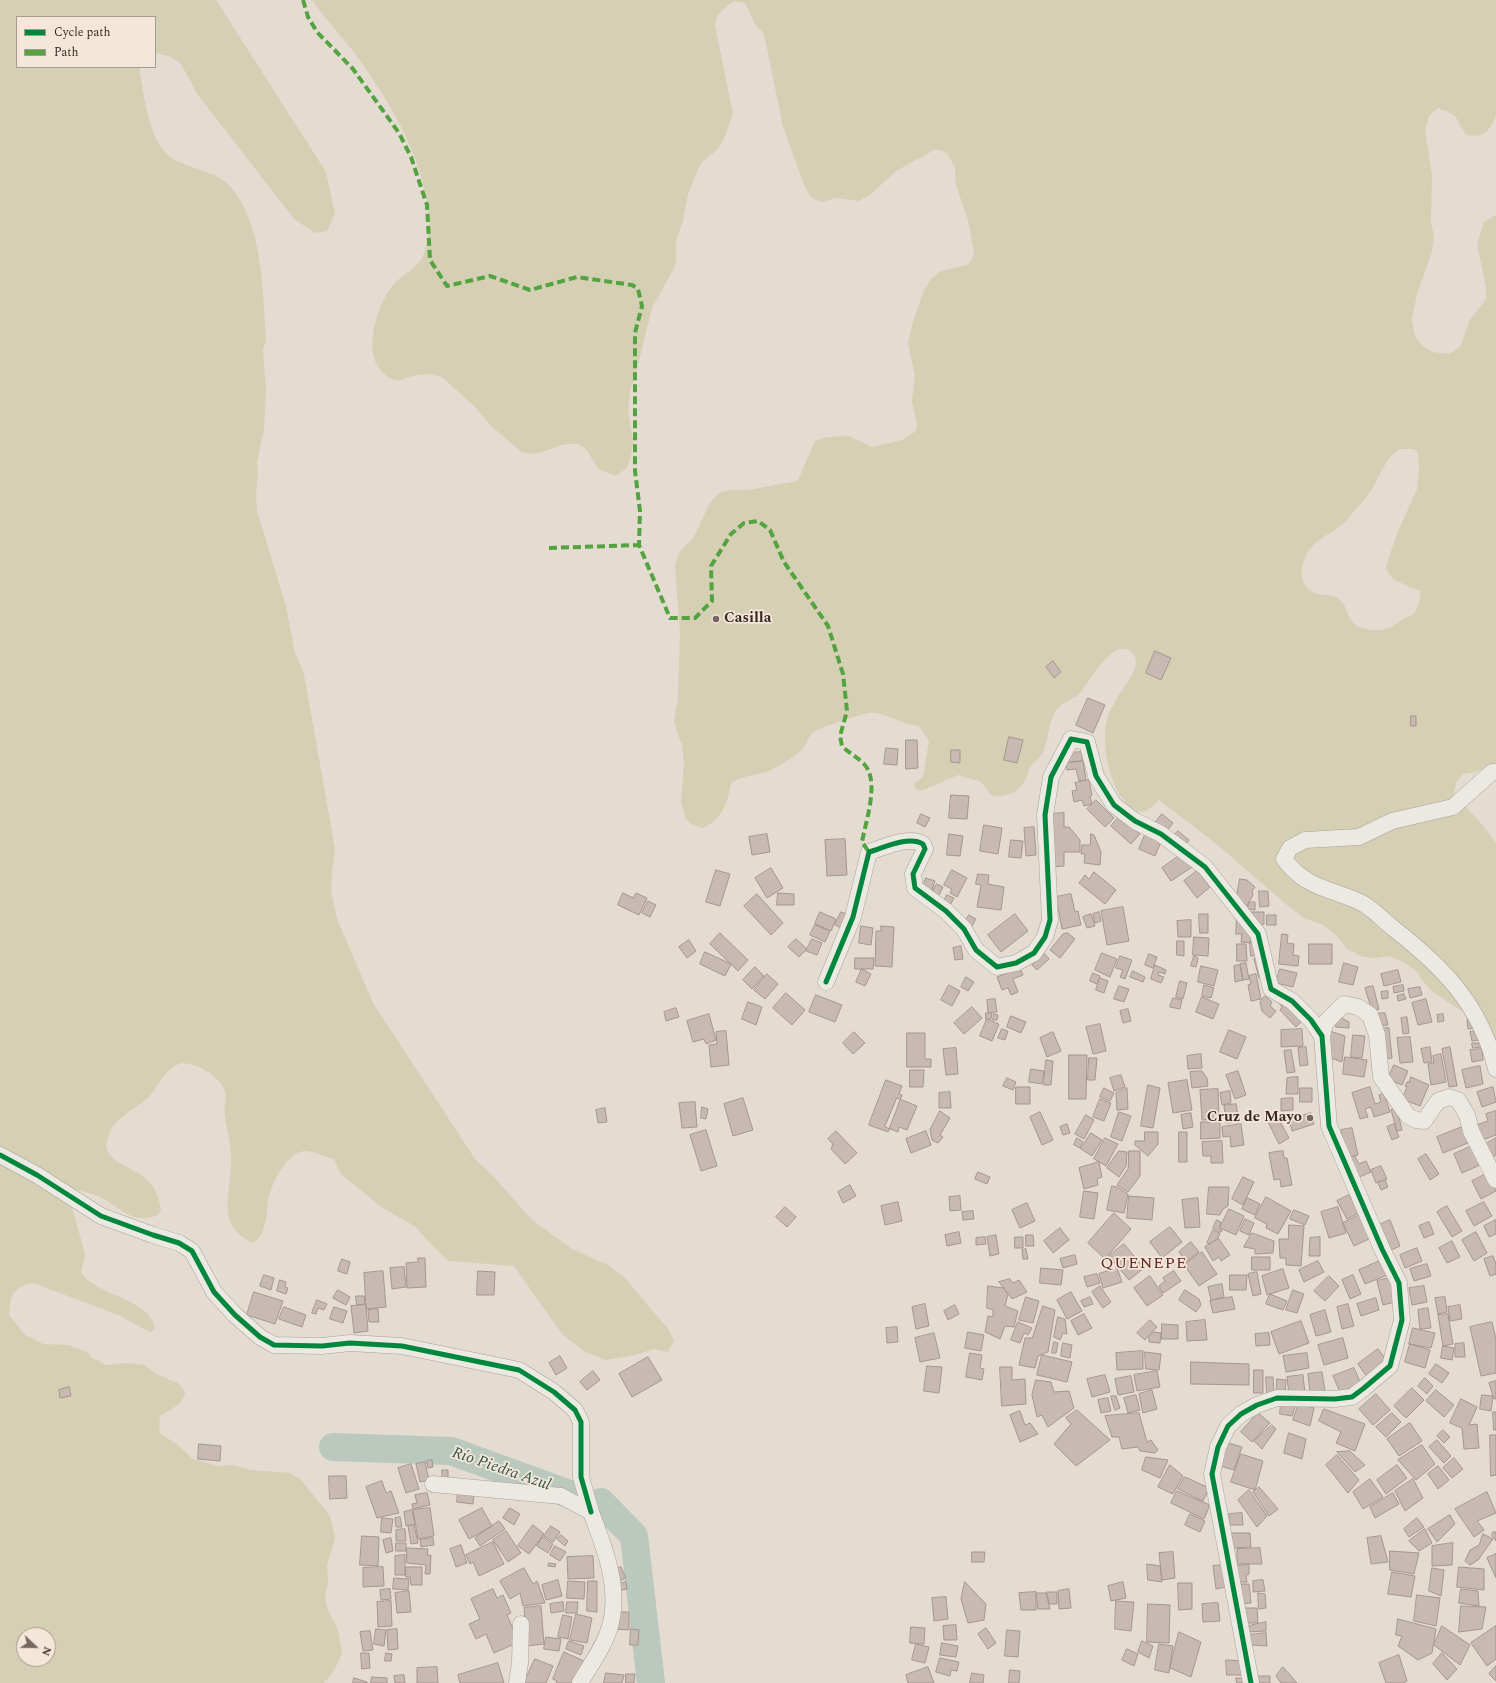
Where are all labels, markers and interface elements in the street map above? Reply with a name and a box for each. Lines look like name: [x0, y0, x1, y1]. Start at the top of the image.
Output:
legend: [16, 16, 156, 68]
text: Cycle path: [54, 23, 111, 42]
text: Path: [54, 43, 79, 62]
place label: Casilla: [724, 610, 771, 628]
marker: Casilla: [711, 614, 721, 624]
place label: Cruz de Mayo: [1207, 1109, 1302, 1127]
marker: Cruz de Mayo: [1305, 1113, 1315, 1123]
district label: QUENEPE: [1101, 1255, 1187, 1275]
water label: Río Piedra Azul: [449, 1444, 553, 1496]
north arrow: [16, 1627, 56, 1667]
text: N: [37, 1644, 56, 1659]

